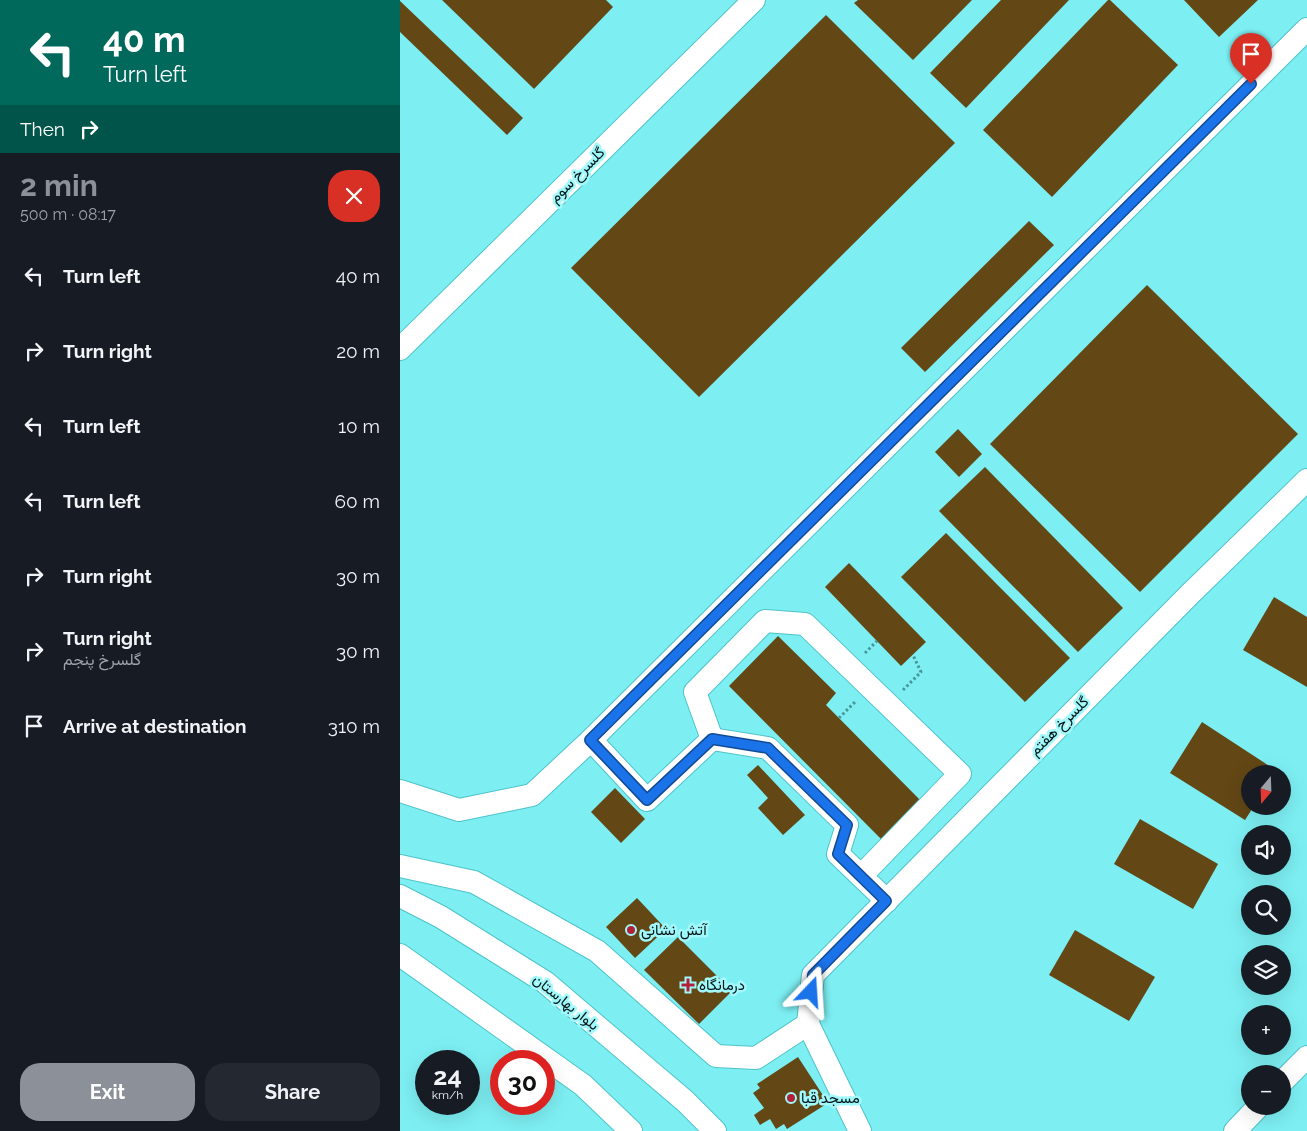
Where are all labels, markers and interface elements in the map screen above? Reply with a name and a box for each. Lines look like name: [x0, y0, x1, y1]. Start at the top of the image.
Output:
text: 40 m: [103, 19, 185, 60]
icon: left: [20, 20, 85, 85]
pin: [1230, 33, 1272, 84]
icon: arrive: [1237, 40, 1265, 68]
text: Turn left: [103, 61, 187, 87]
icon: right: [75, 115, 103, 143]
text: Then: [20, 118, 65, 140]
street label: گلسرخ سوم: [545, 143, 610, 208]
text: 2 min: [20, 168, 98, 203]
button: close: [328, 170, 380, 222]
text: 500 m · 08:17: [20, 205, 116, 224]
icon: left: [20, 262, 48, 290]
text: Turn left: [63, 265, 140, 287]
text: 40 m: [336, 265, 380, 287]
icon: right: [20, 337, 48, 365]
text: Turn right: [63, 340, 152, 362]
text: 20 m: [336, 340, 380, 362]
icon: left: [20, 412, 48, 440]
text: Turn left: [63, 415, 140, 437]
text: 10 m: [338, 415, 380, 437]
icon: left: [20, 487, 48, 515]
text: Turn left: [63, 490, 140, 512]
text: 60 m: [335, 490, 380, 512]
icon: right: [20, 562, 48, 590]
text: Turn right: [63, 565, 152, 587]
text: 30 m: [336, 565, 380, 587]
text: Turn right: [63, 627, 152, 649]
icon: right: [20, 637, 48, 665]
text: 30 m: [336, 640, 380, 662]
text: گلسرخ پنجم: [63, 650, 141, 669]
street label: گلسرخ هفتم: [1026, 692, 1094, 761]
icon: arrive: [20, 712, 48, 740]
text: Arrive at destination: [63, 715, 247, 737]
text: 310 m: [328, 715, 380, 737]
north arrow: [1241, 765, 1291, 815]
map controls: [1241, 765, 1291, 1115]
button: sound: [1241, 825, 1291, 875]
button: search: [1241, 885, 1291, 935]
place label: آتش نشانی: [641, 921, 708, 940]
marker: آتش نشانی: [625, 924, 637, 936]
button: layers: [1241, 945, 1291, 995]
position arrow: [784, 965, 836, 1017]
street label: بلوار بهارستان: [529, 970, 603, 1034]
place label: درمانگاه: [699, 976, 745, 994]
marker: درمانگاه: [681, 978, 695, 992]
button: +: [1241, 1005, 1291, 1055]
speed limit sign: 30: [490, 1050, 555, 1115]
text: 24: [433, 1061, 462, 1091]
button: Exit: [20, 1063, 195, 1121]
button: Share: [205, 1063, 380, 1121]
button: −: [1241, 1065, 1291, 1115]
text: km/h: [432, 1088, 463, 1102]
place label: مسجد قبا: [801, 1089, 860, 1107]
marker: مسجد قبا: [785, 1092, 797, 1104]

